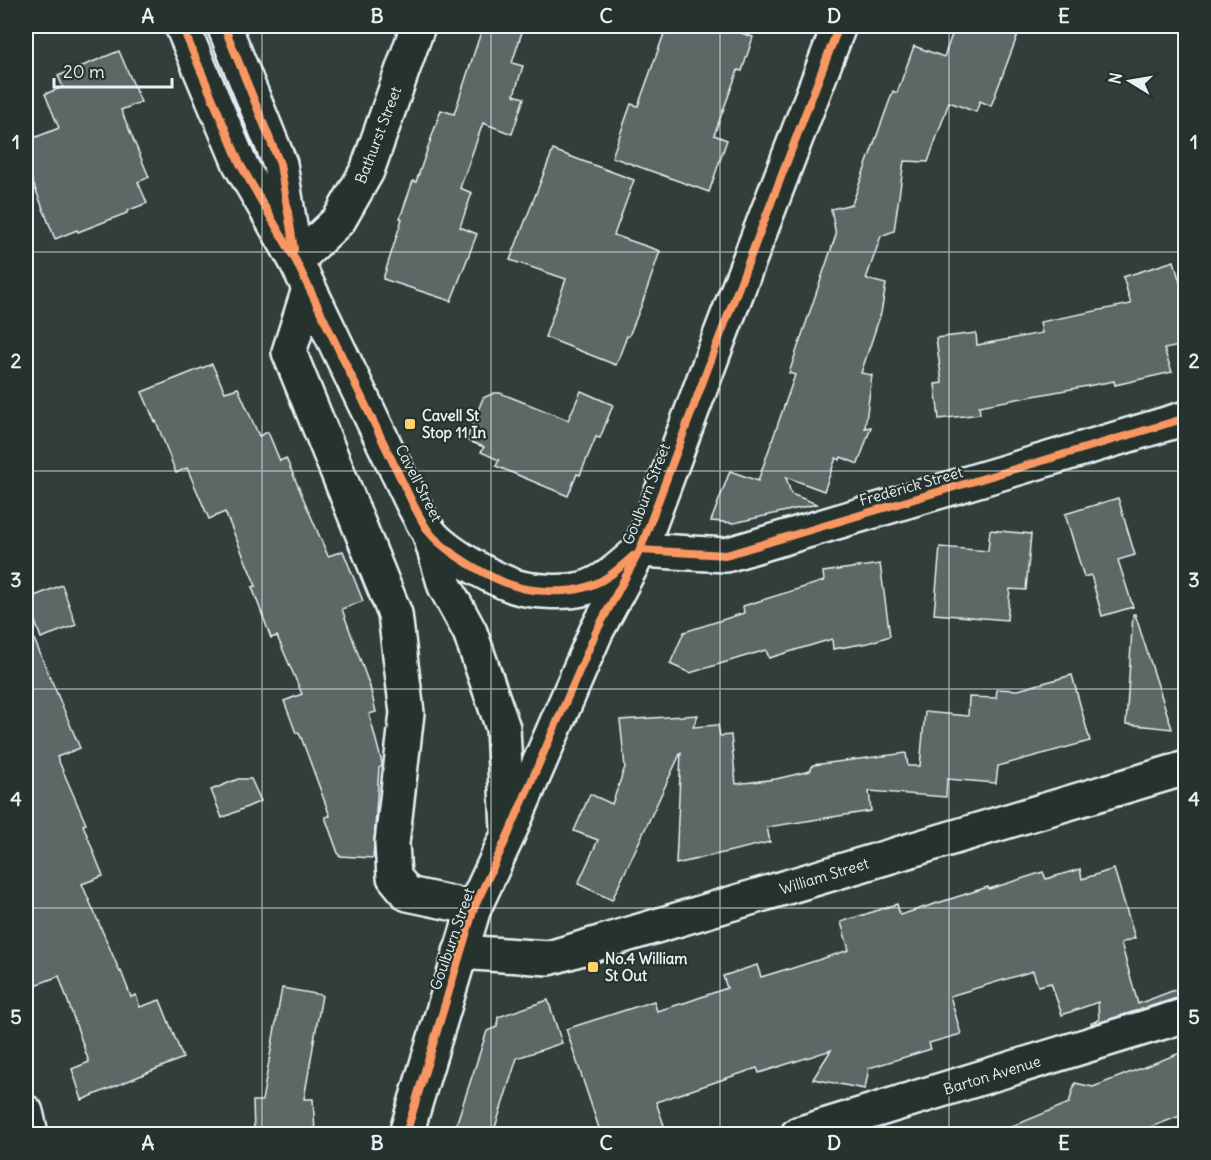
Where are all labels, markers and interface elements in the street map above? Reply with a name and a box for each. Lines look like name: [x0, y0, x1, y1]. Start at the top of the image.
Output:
text: A: [142, 3, 155, 28]
text: B: [370, 3, 384, 28]
text: C: [599, 3, 613, 28]
text: D: [827, 3, 841, 28]
text: E: [1058, 3, 1070, 28]
scale bar: [54, 51, 172, 89]
north arrow: [1100, 51, 1160, 111]
text: 20 m: [63, 60, 105, 83]
text: N: [1104, 71, 1126, 85]
street label: Bathurst Street: [351, 84, 405, 186]
text: 1: [12, 129, 20, 154]
text: 1: [1190, 129, 1198, 154]
text: 2: [11, 348, 22, 373]
text: 2: [1189, 348, 1200, 373]
place label: Cavell St Stop 11 In: [422, 406, 487, 443]
marker: Cavell St Stop 11 In: [403, 417, 417, 431]
street label: Cavell Street: [391, 441, 447, 525]
street label: Goulburn Street: [618, 441, 674, 547]
street label: Frederick Street: [857, 462, 965, 510]
text: 3: [10, 567, 22, 592]
text: 3: [1188, 567, 1200, 592]
text: 4: [10, 786, 22, 811]
text: 4: [1188, 786, 1200, 811]
street label: William Street: [777, 853, 871, 899]
street label: Goulburn Street: [426, 885, 478, 993]
place label: No.4 William St Out: [605, 949, 688, 985]
marker: No.4 William St Out: [586, 960, 600, 974]
text: 5: [10, 1004, 22, 1029]
text: 5: [1188, 1004, 1200, 1029]
street label: Barton Avenue: [941, 1051, 1043, 1099]
text: A: [142, 1130, 155, 1155]
text: B: [370, 1130, 384, 1155]
text: C: [599, 1130, 613, 1155]
text: D: [827, 1130, 841, 1155]
text: E: [1058, 1130, 1070, 1155]

